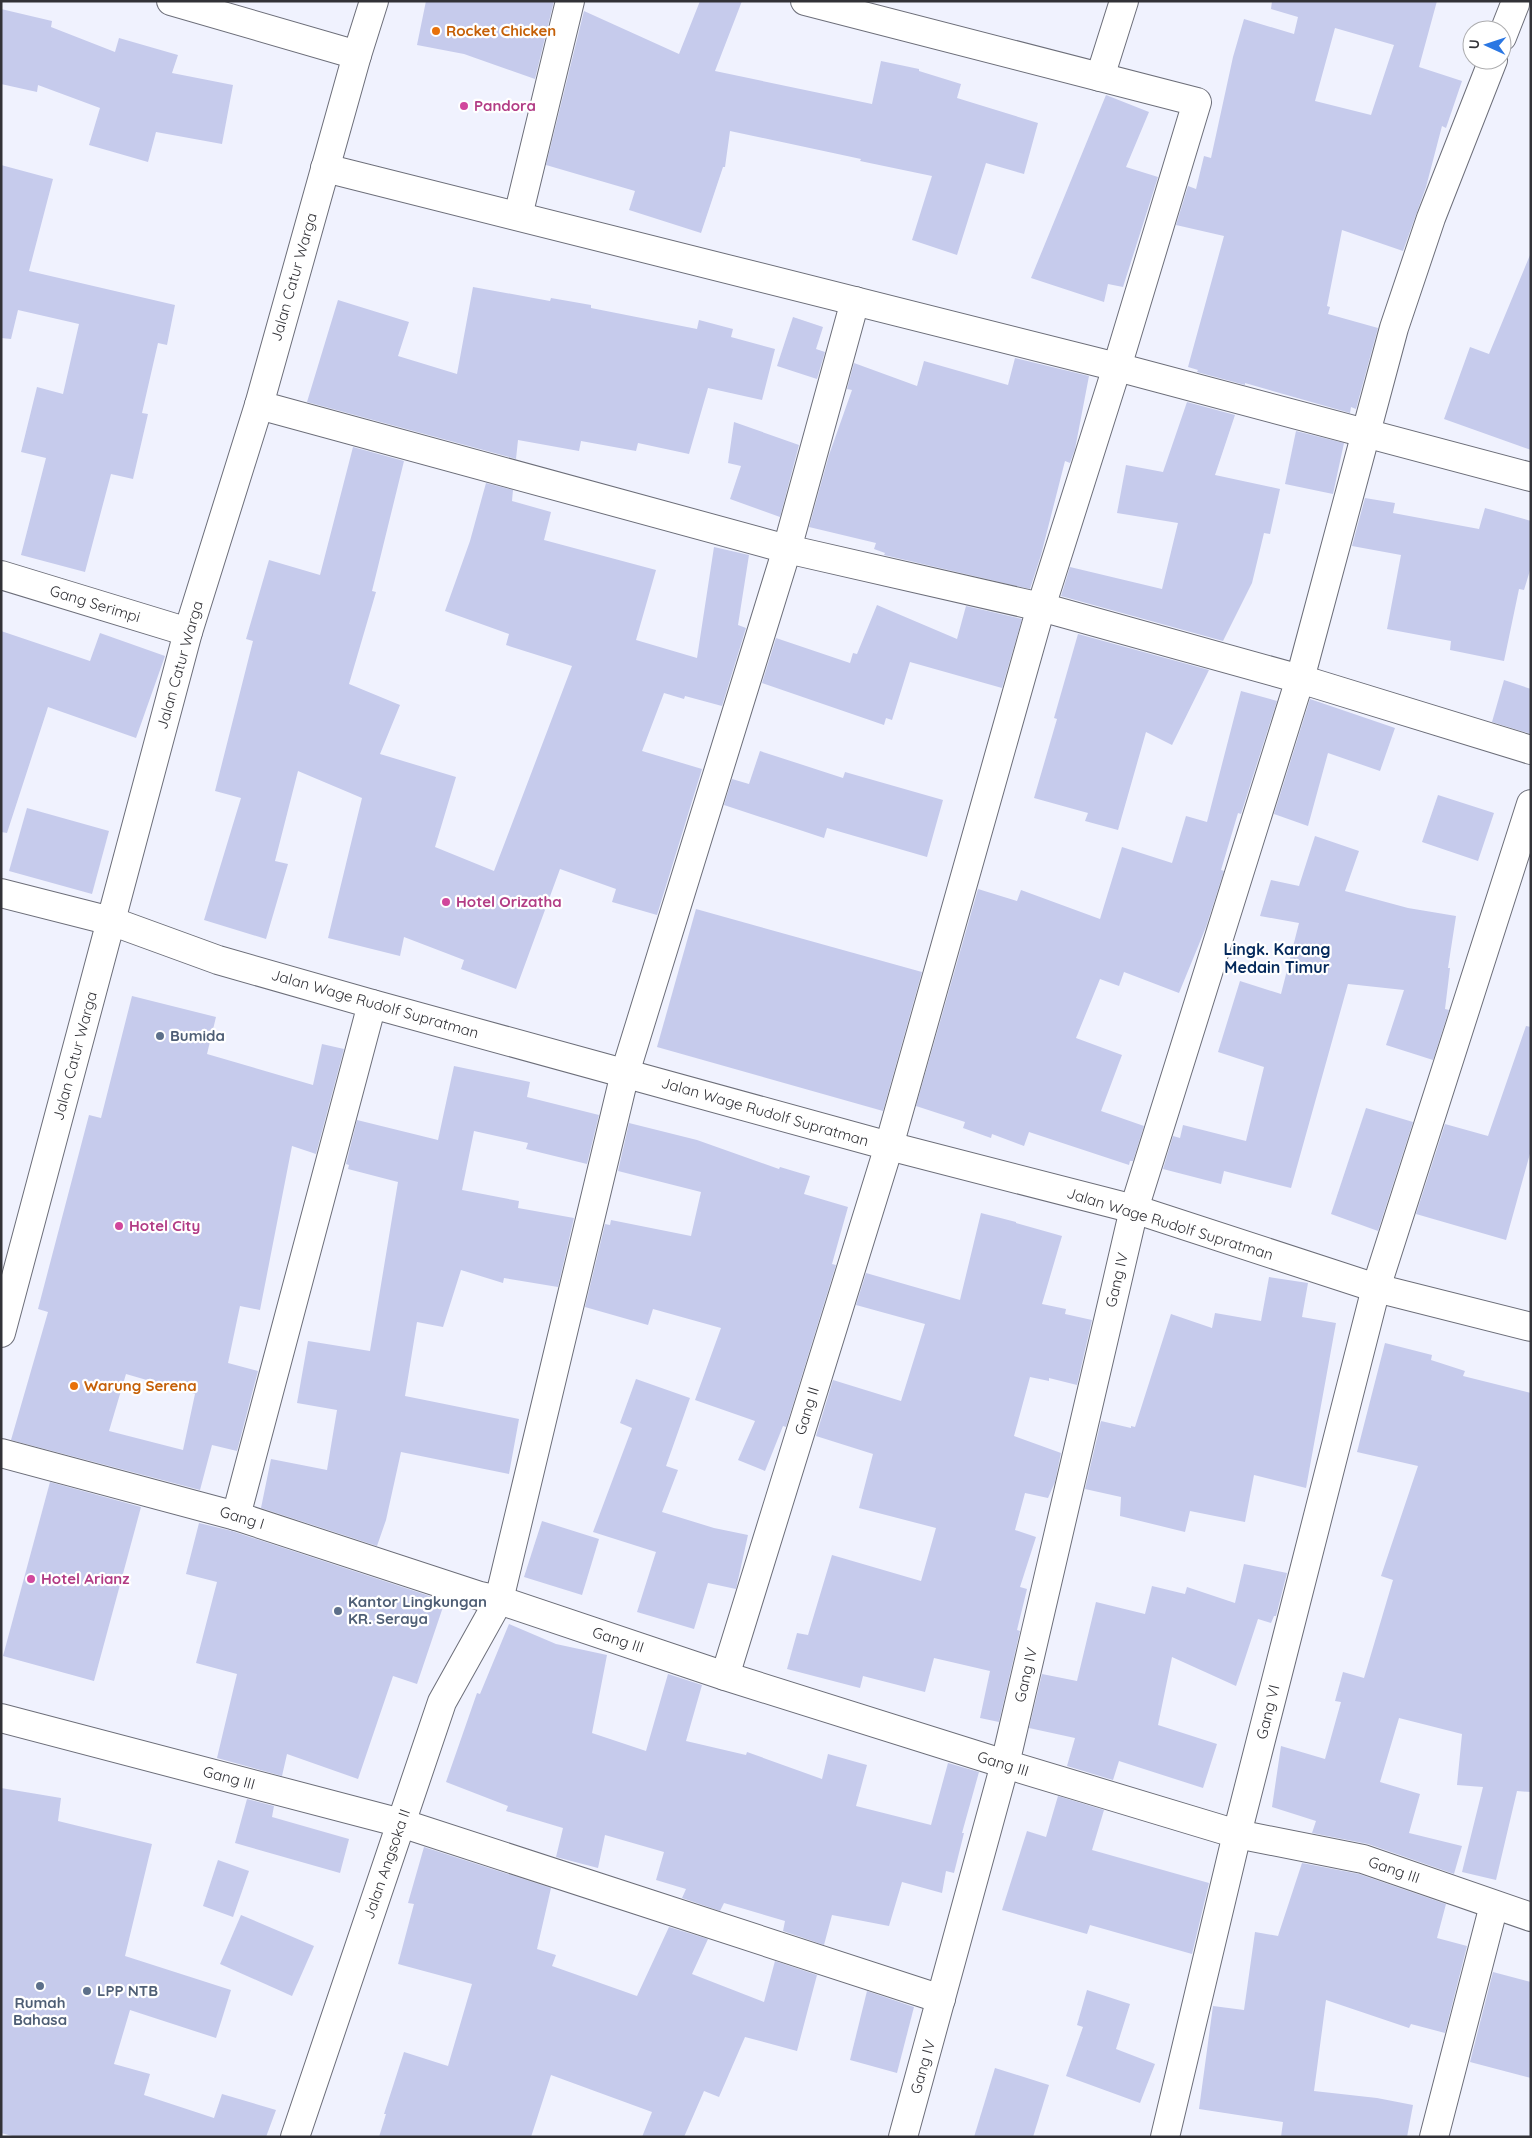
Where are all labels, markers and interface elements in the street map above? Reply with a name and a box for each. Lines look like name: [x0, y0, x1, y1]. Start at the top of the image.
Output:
north arrow: [1462, 20, 1512, 70]
place label: Rocket Chicken: [446, 21, 556, 40]
marker: Rocket Chicken: [430, 25, 442, 37]
text: U: [1465, 39, 1483, 50]
place label: Pandora: [474, 96, 536, 115]
marker: Pandora: [458, 100, 470, 112]
street label: Jalan Catur Warga: [266, 210, 321, 343]
street label: Gang Serimpi: [48, 581, 143, 626]
street label: Jalan Catur Warga: [152, 598, 207, 731]
place label: Hotel Orizatha: [456, 892, 562, 911]
marker: Hotel Orizatha: [440, 896, 452, 908]
district label: Lingk. Karang Medain Timur: [1223, 939, 1331, 977]
street label: Jalan Wage Rudolf Supratman: [269, 965, 481, 1042]
street label: Jalan Catur Warga: [48, 989, 101, 1122]
place label: Bumida: [170, 1026, 225, 1045]
marker: Bumida: [154, 1030, 166, 1042]
street label: Jalan Wage Rudolf Supratman: [659, 1073, 871, 1150]
street label: Jalan Wage Rudolf Supratman: [1065, 1183, 1276, 1264]
place label: Hotel City: [129, 1216, 200, 1235]
marker: Hotel City: [113, 1220, 125, 1232]
street label: Gang IV: [1101, 1251, 1132, 1309]
place label: Warung Serena: [84, 1376, 197, 1395]
marker: Warung Serena: [68, 1380, 80, 1392]
street label: Gang II: [790, 1384, 823, 1437]
street label: Gang I: [218, 1502, 267, 1533]
place label: Hotel Arianz: [41, 1569, 130, 1588]
marker: Hotel Arianz: [25, 1573, 37, 1585]
place label: Kantor Lingkungan KR. Seraya: [348, 1592, 487, 1628]
marker: Kantor Lingkungan KR. Seraya: [332, 1605, 344, 1617]
street label: Gang III: [590, 1622, 646, 1657]
street label: Gang IV: [1010, 1646, 1041, 1704]
street label: Gang VI: [1252, 1683, 1283, 1741]
street label: Gang III: [975, 1747, 1031, 1780]
street label: Gang III: [201, 1761, 257, 1794]
street label: Jalan Angsoka II: [359, 1806, 414, 1921]
street label: Gang III: [1366, 1852, 1422, 1887]
marker: Rumah Bahasa: [34, 1980, 46, 1992]
place label: LPP NTB: [97, 1981, 158, 2000]
marker: LPP NTB: [81, 1985, 93, 1997]
place label: Rumah Bahasa: [13, 1993, 67, 2029]
street label: Gang IV: [906, 2038, 939, 2096]

